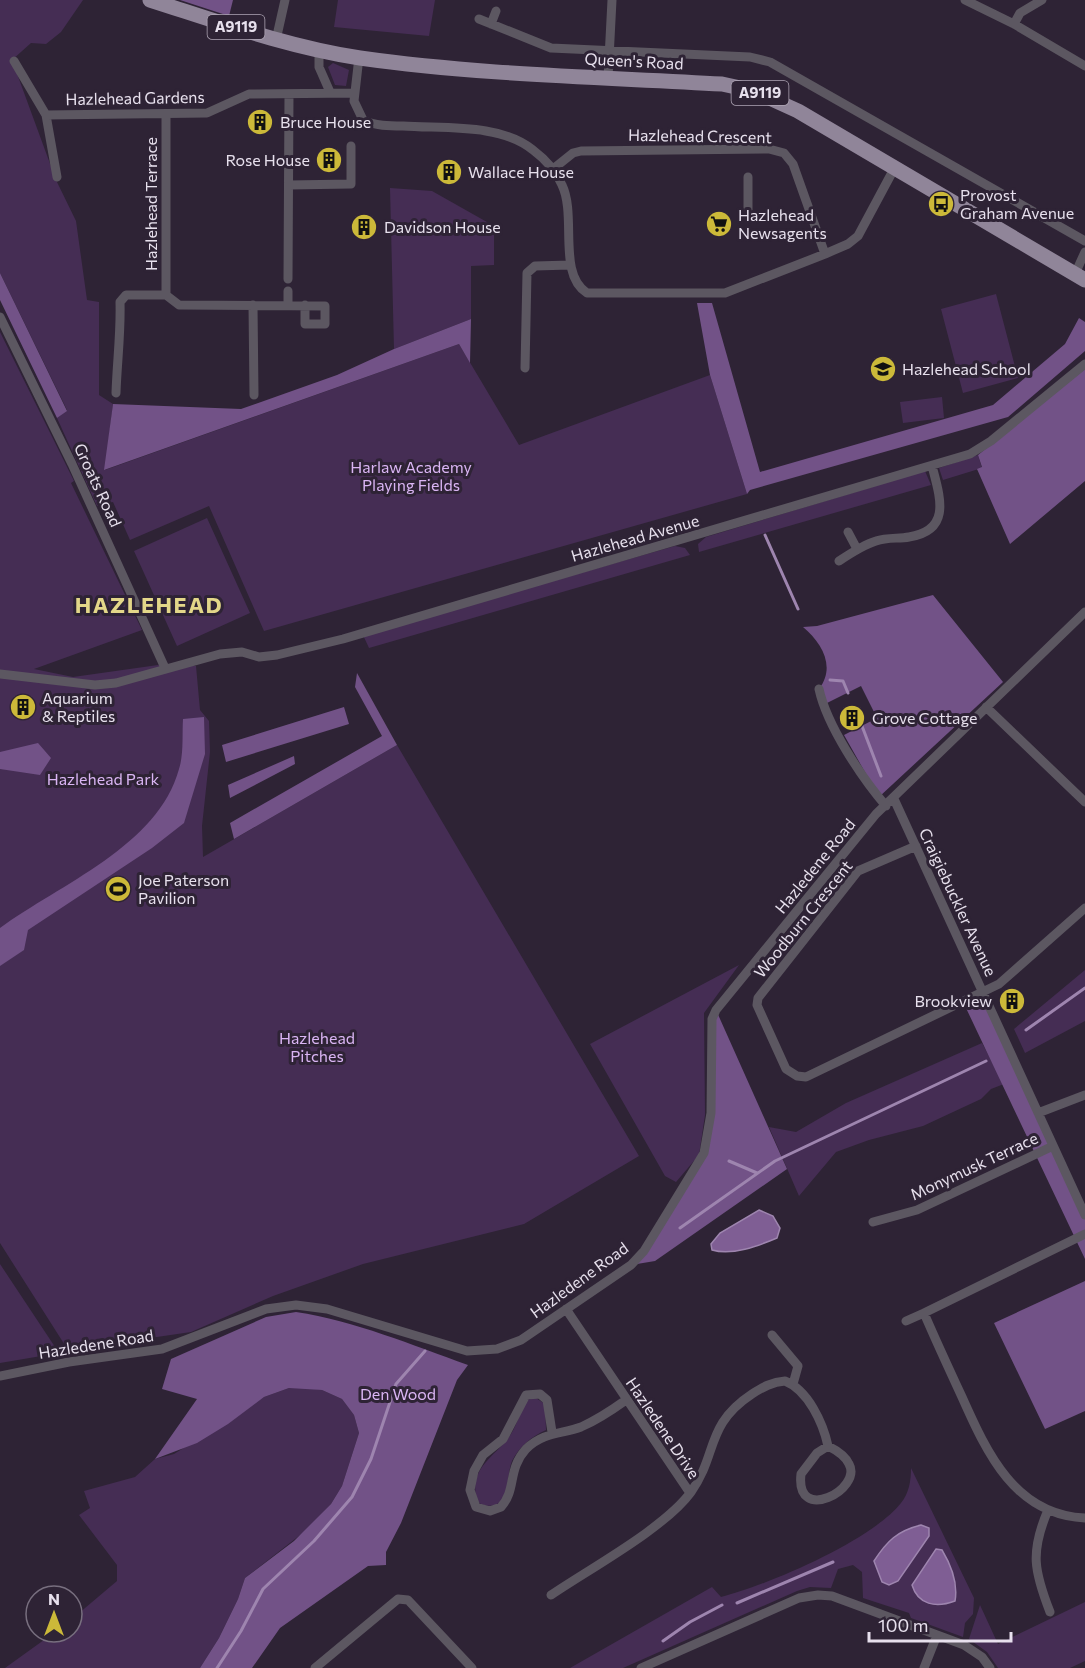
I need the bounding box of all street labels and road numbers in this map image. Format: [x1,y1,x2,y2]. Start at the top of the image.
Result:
road number: A9119 [208,15,264,39]
street label: Queen's Road [584,48,684,73]
road number: A9119 [732,81,789,105]
street label: Hazlehead Gardens [65,87,205,108]
street label: Hazlehead Crescent [628,125,773,146]
street label: Hazlehead Terrace [141,137,160,271]
street label: Groats Road [71,440,126,530]
street label: Hazlehead Avenue [569,510,701,565]
street label: Hazledene Road [771,814,859,917]
street label: Craigiebuckler Avenue [916,825,1001,979]
street label: Woodburn Crescent [749,856,856,981]
street label: Monymusk Terrace [907,1128,1041,1203]
street label: Hazledene Road [526,1238,631,1322]
street label: Hazledene Road [37,1325,155,1362]
street label: Hazledene Drive [623,1374,704,1482]

